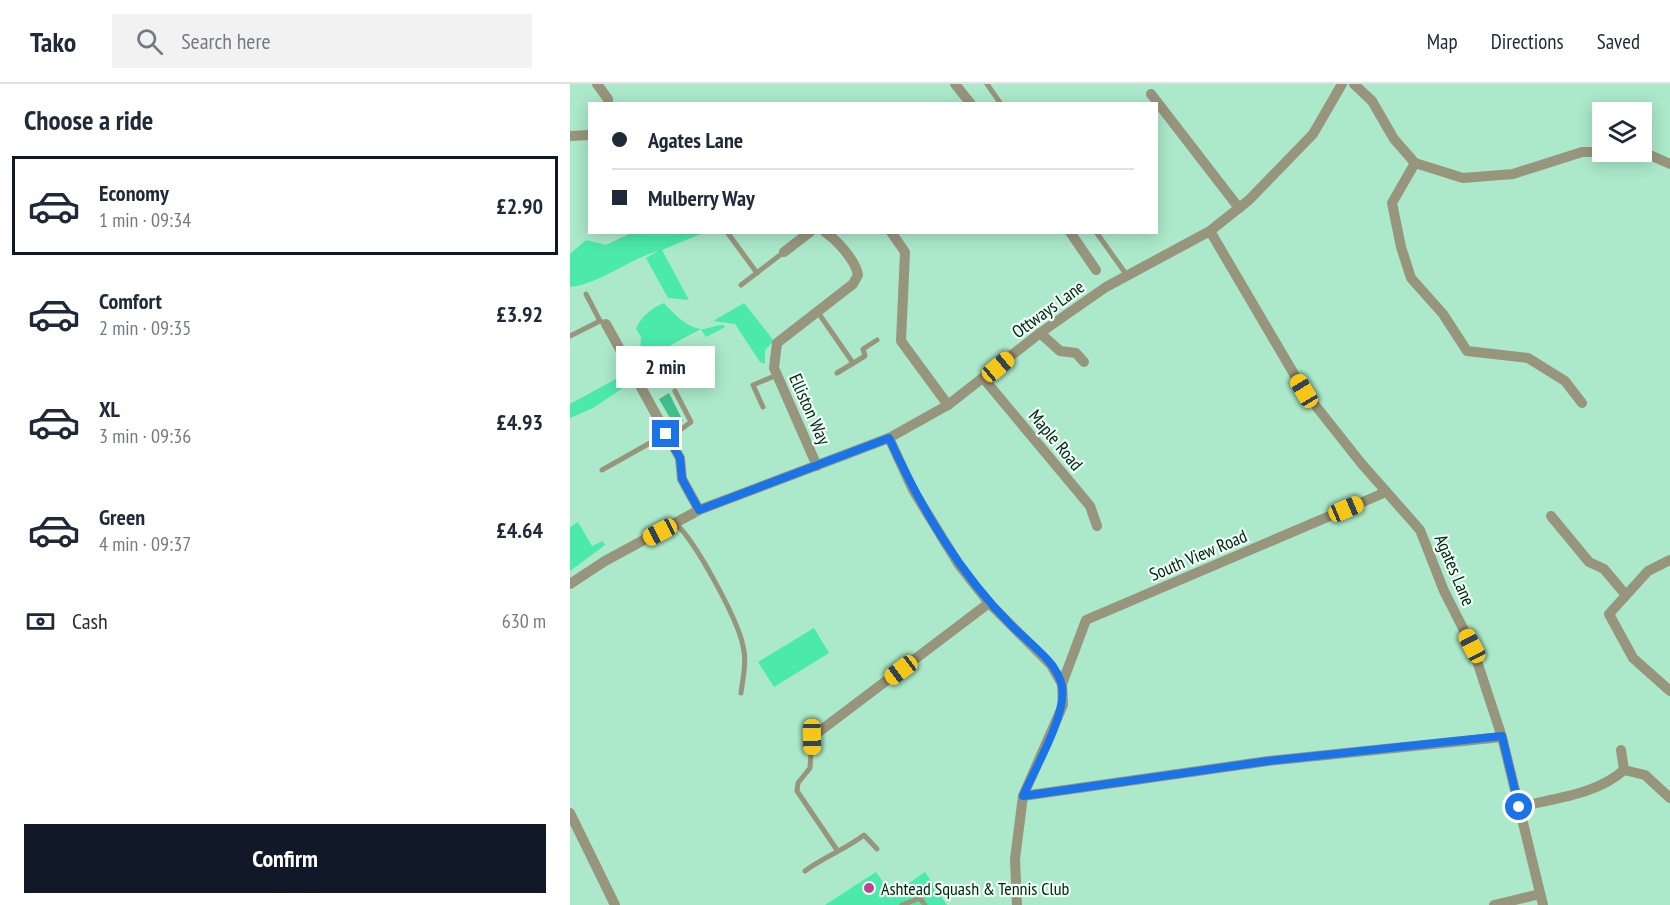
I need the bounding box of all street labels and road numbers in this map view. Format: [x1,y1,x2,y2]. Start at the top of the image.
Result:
street label: Ottways Lane [1007,275,1089,343]
street label: Elliston Way [784,370,836,448]
street label: Maple Road [1024,405,1088,475]
street label: South View Road [1146,524,1250,586]
street label: Agates Lane [1430,531,1480,609]

